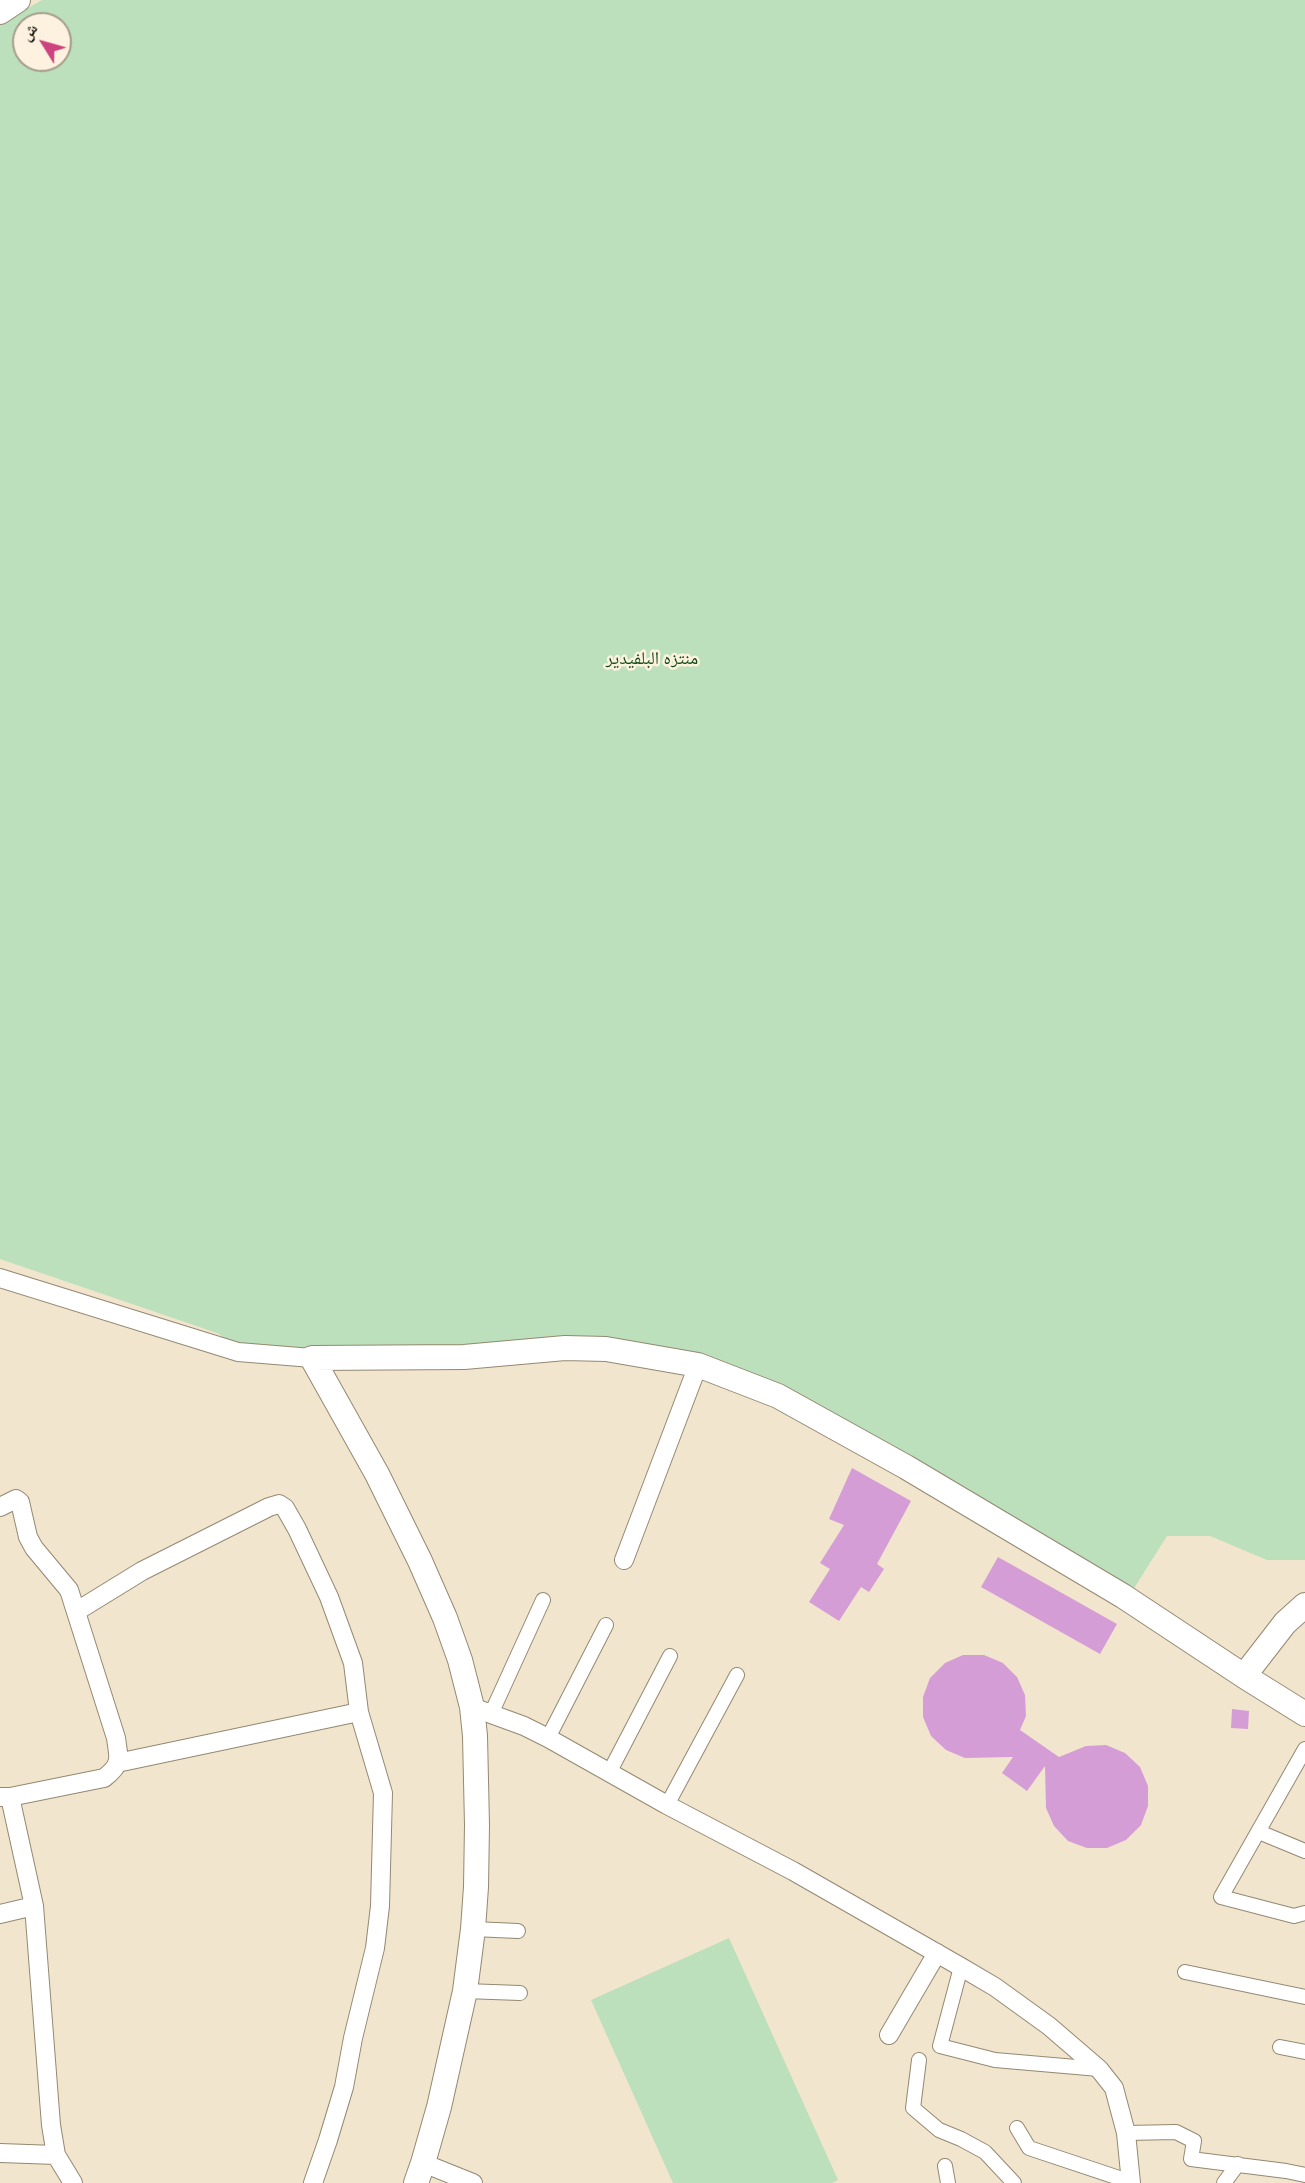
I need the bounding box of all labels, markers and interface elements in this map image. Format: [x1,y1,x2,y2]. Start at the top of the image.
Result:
north arrow [12,12,72,72]
text: ش [16,20,42,45]
park label: منتزه البلفيدير [606,648,698,670]

